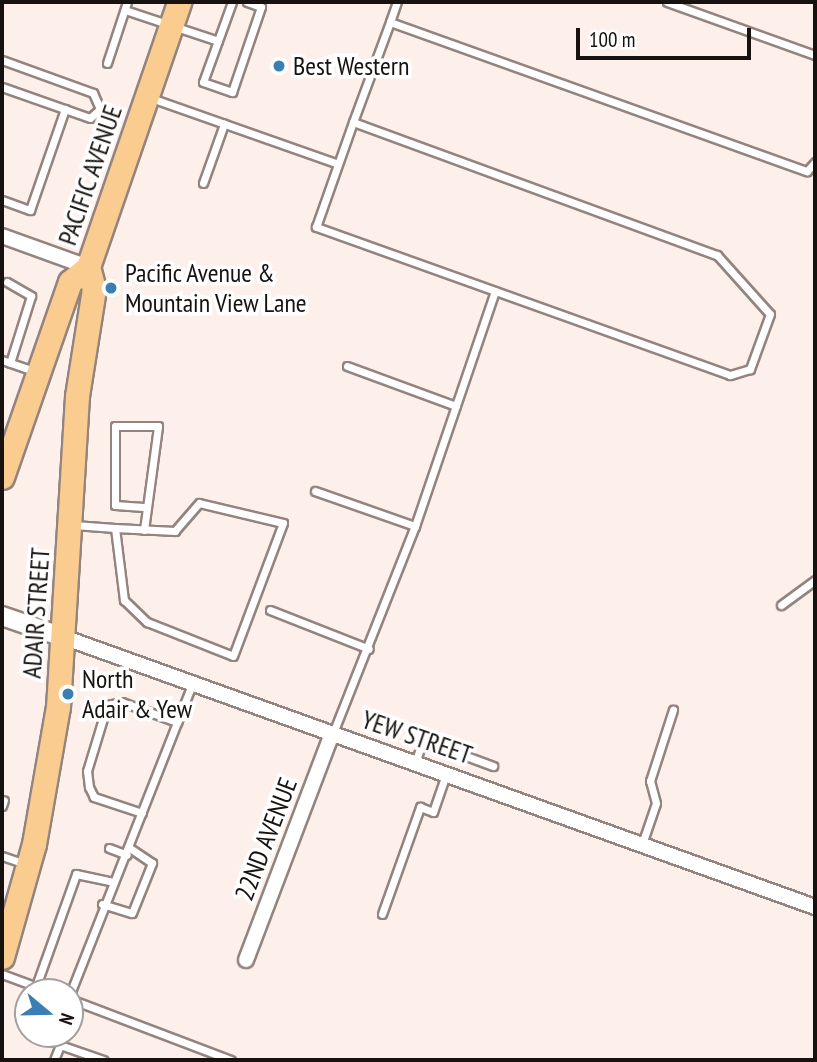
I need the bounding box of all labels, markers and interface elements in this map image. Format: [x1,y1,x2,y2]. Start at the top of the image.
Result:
scale bar [579,14,754,58]
text: 100 m [589,26,635,53]
place label: Best Western [293,50,410,82]
marker: Best Western [271,58,287,74]
street label: PACIFIC AVENUE [51,100,129,250]
place label: Pacific Avenue & Mountain View Lane [125,257,308,318]
marker: Pacific Avenue & Mountain View Lane [103,280,119,296]
street label: ADAIR STREET [16,547,56,679]
place label: North Adair & Yew [82,663,193,724]
marker: North Adair & Yew [60,686,76,702]
street label: YEW STREET [357,704,477,770]
street label: 22ND AVENUE [228,773,304,905]
north arrow [14,978,84,1048]
text: N [54,1010,80,1028]

